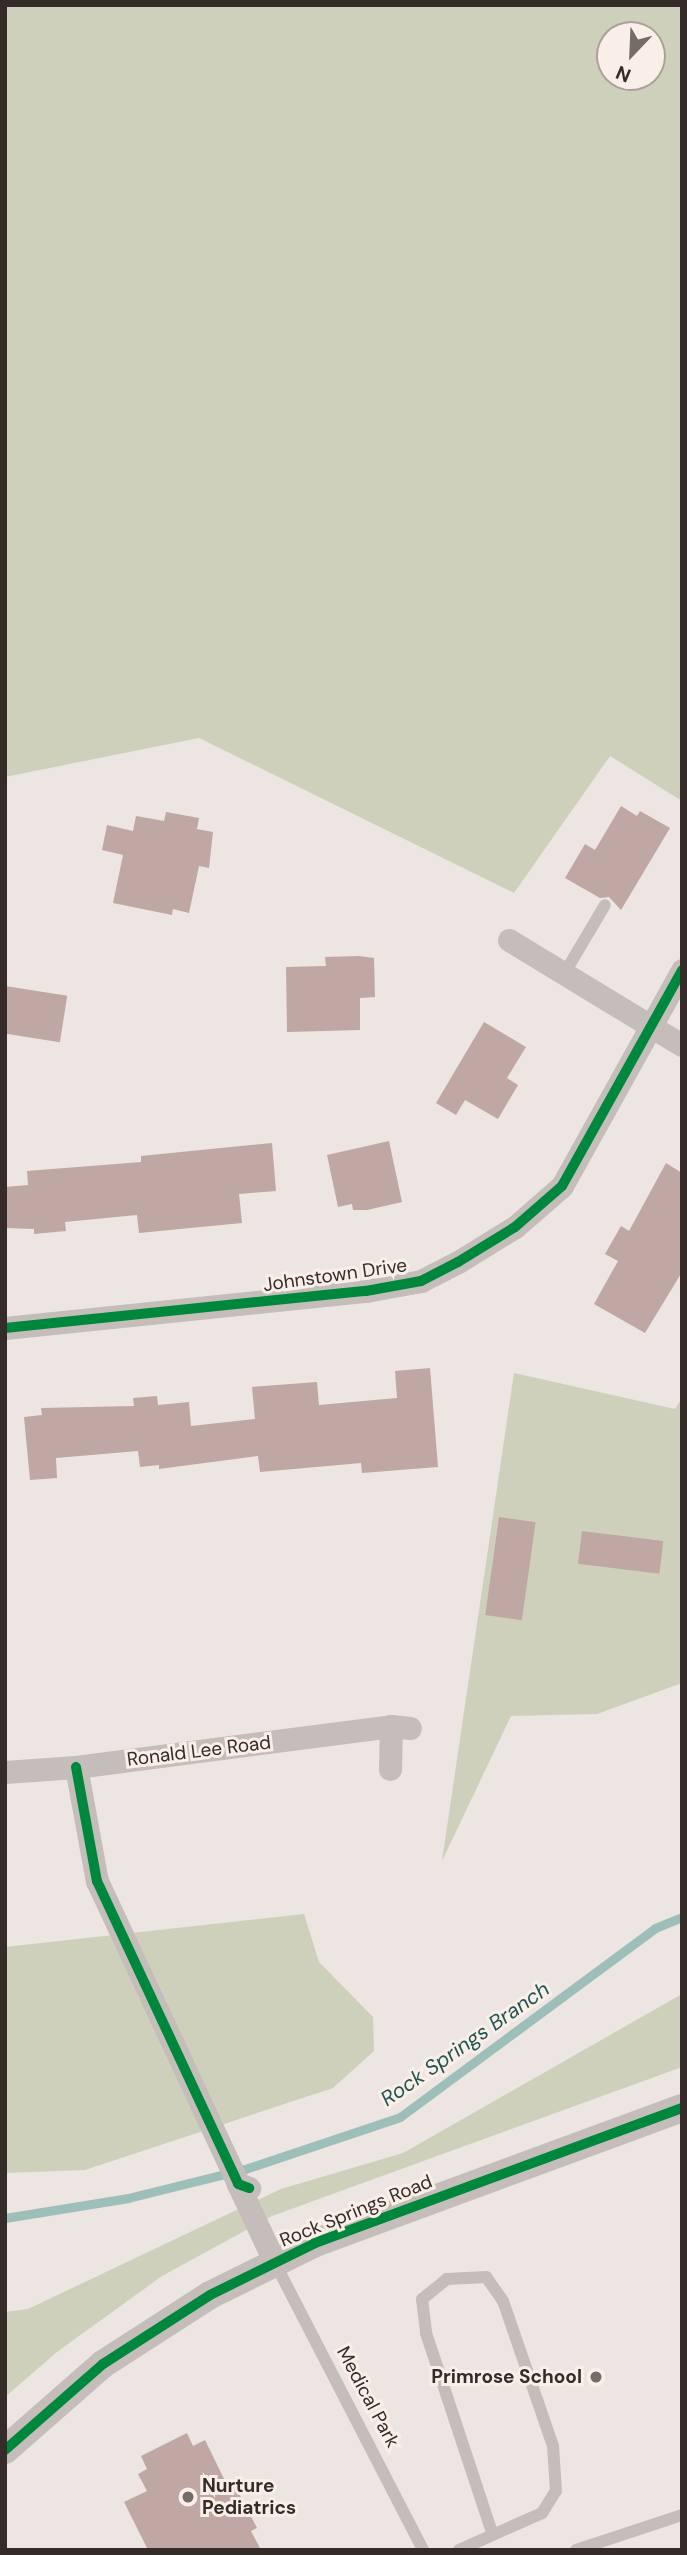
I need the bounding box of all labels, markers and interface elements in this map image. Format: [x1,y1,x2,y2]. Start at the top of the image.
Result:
north arrow [596,21,666,91]
text: N [612,60,635,88]
street label: Johnstown Drive [261,1254,409,1296]
street label: Ronald Lee Road [126,1731,272,1771]
water label: Rock Springs Branch [376,1976,554,2112]
street label: Rock Springs Road [276,2170,436,2252]
street label: Medical Park [332,2343,404,2451]
place label: Primrose School [431,2366,582,2388]
marker: Primrose School [588,2369,604,2385]
place label: Nurture Pediatrics [202,2475,296,2519]
marker: Nurture Pediatrics [180,2489,196,2505]

